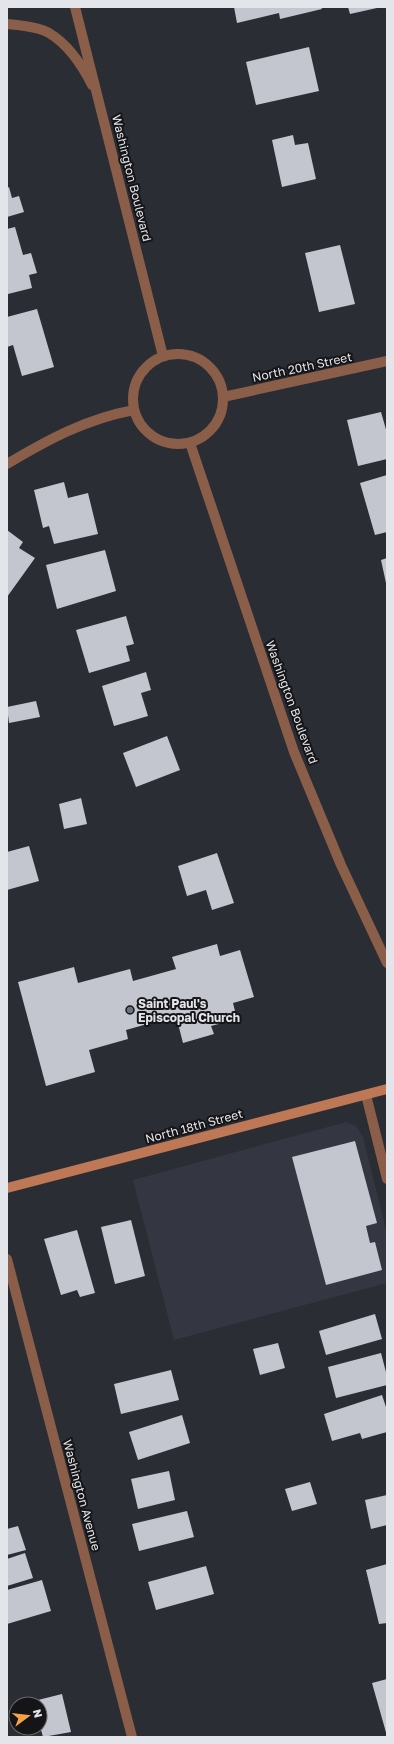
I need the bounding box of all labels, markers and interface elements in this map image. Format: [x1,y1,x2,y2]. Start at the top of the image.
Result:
street label: Washington Boulevard [109,113,155,243]
street label: North 20th Street [251,349,353,385]
street label: Washington Boulevard [263,638,321,766]
place label: Saint Paul's Episcopal Church [138,996,240,1025]
marker: Saint Paul's Episcopal Church [125,1005,135,1015]
street label: North 18th Street [144,1106,245,1146]
street label: Washington Avenue [60,1438,104,1552]
north arrow [8,1696,48,1736]
text: N [31,1708,46,1719]

